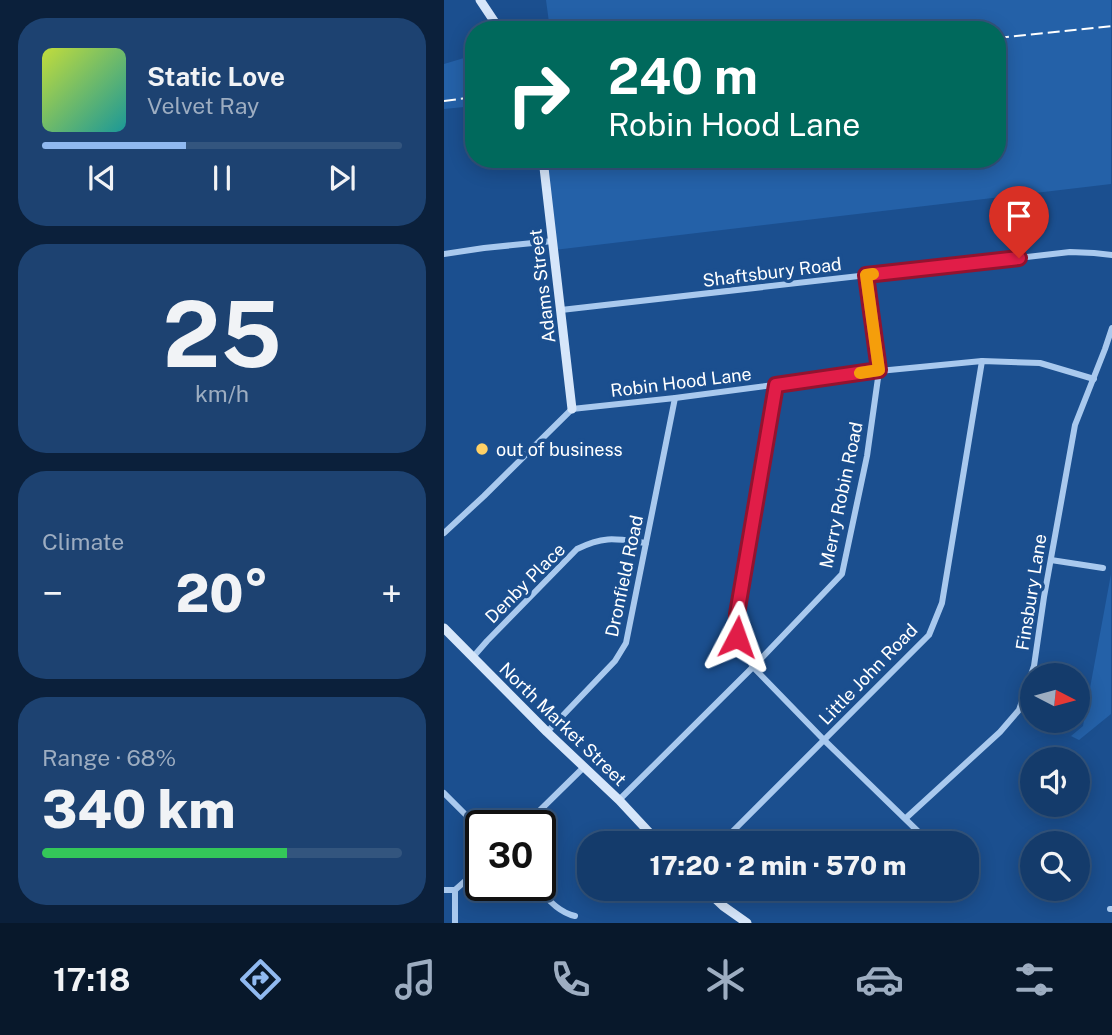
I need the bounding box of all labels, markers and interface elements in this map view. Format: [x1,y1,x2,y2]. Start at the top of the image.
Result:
text: 240 m [608,47,758,105]
icon: right [493,49,584,140]
text: Static Love [147,61,285,92]
text: Velvet Ray [147,92,259,119]
text: Robin Hood Lane [608,106,860,143]
icon: previous [83,159,121,197]
icon: pause [203,159,241,197]
icon: next [323,159,361,197]
pin [989,186,1049,258]
icon: arrive [1000,197,1038,235]
street label: Adams Street [525,228,559,344]
street label: Shaftsbury Road [701,253,843,291]
text: 25 [162,281,282,387]
street label: Robin Hood Lane [609,363,753,401]
text: km/h [195,380,249,407]
street label: Merry Robin Road [815,420,867,570]
place label: out of business [496,439,623,460]
marker: out of business [474,441,490,457]
street label: Dronfield Road [601,513,647,639]
text: Climate [42,528,124,555]
street label: Finsbury Lane [1011,532,1051,652]
street label: Denby Place [481,539,569,627]
text: 20° [175,563,269,624]
text: − [42,571,63,616]
text: + [381,571,402,616]
position arrow [700,600,774,674]
street label: Little John Road [814,619,922,729]
street label: North Market Street [495,658,631,790]
north arrow [1020,663,1090,733]
map controls [1020,663,1090,901]
text: Range · 68% [42,744,176,771]
button: sound [1020,747,1090,817]
text: 340 km [42,779,235,840]
speed limit sign: 30 [465,810,556,901]
button: search [1020,831,1090,901]
text: 17:20 · 2 min · 570 m [650,850,906,881]
icon: directions [236,955,285,1004]
icon: music [391,955,440,1004]
icon: phone [546,955,595,1004]
icon: climate [701,955,750,1004]
icon: car [855,955,904,1004]
icon: filters [1010,955,1059,1004]
text: 17:18 [53,961,130,998]

